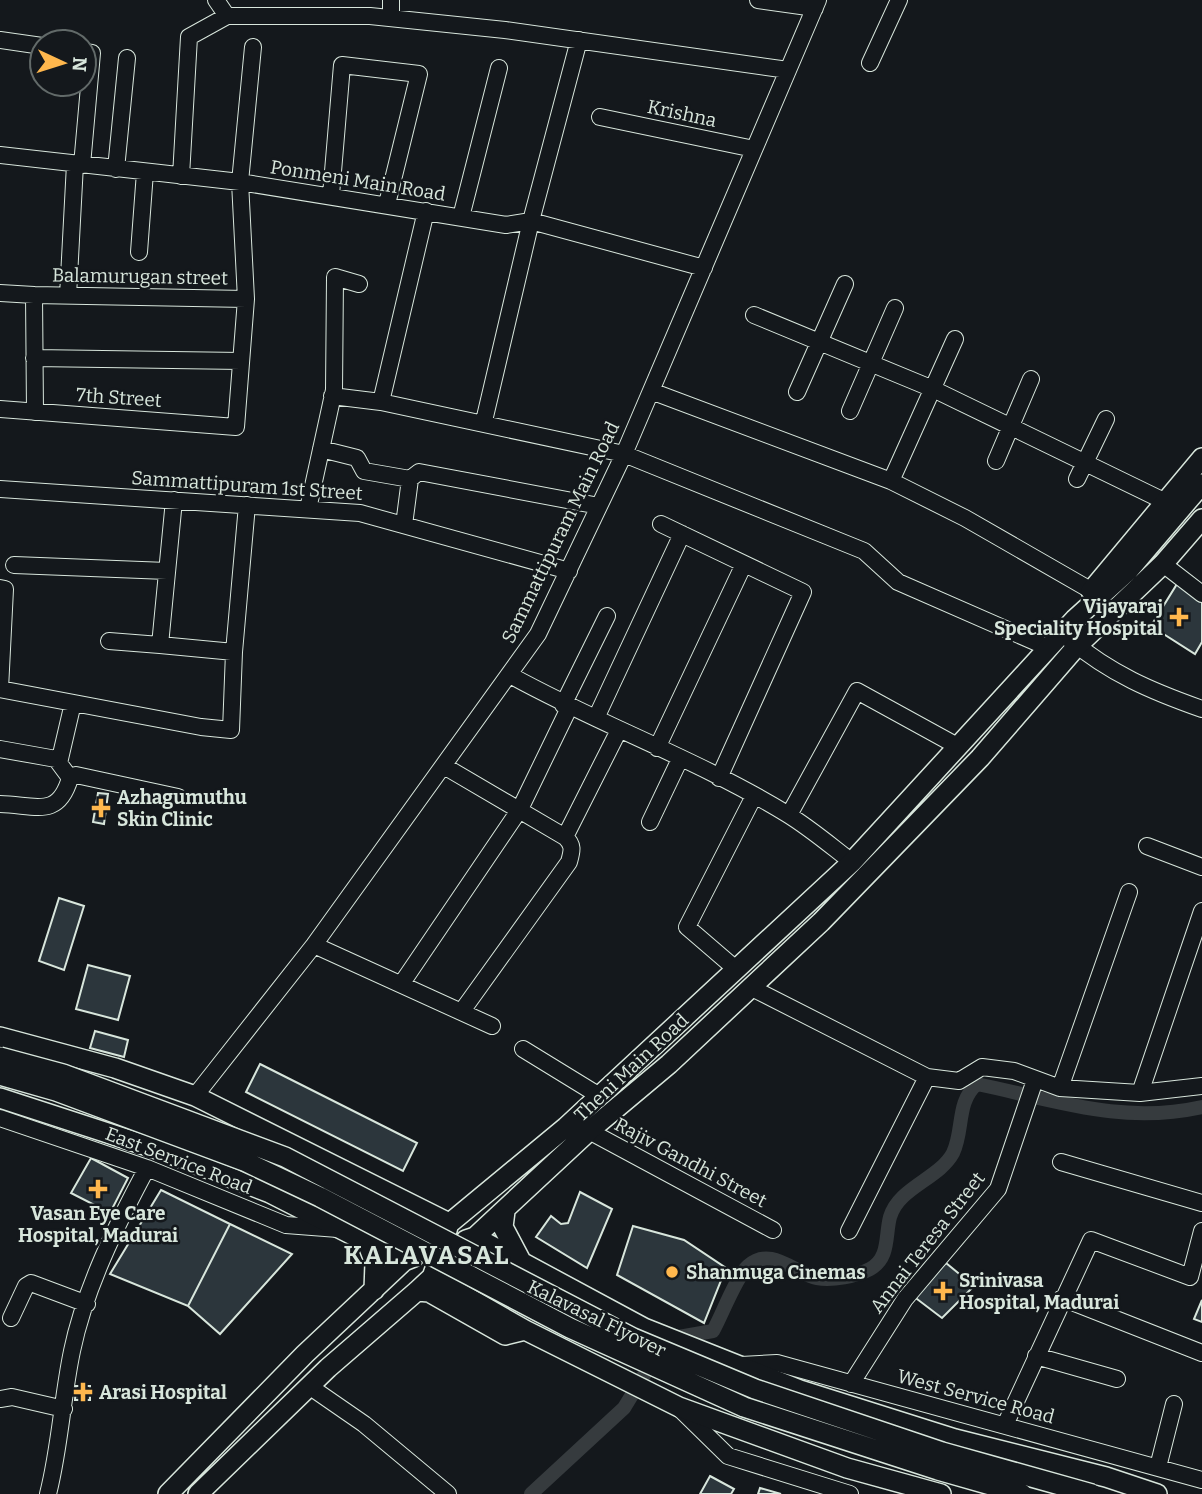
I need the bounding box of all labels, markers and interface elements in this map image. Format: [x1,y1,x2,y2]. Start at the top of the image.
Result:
north arrow [28,28,98,98]
text: N [67,56,91,73]
street label: Krishna [645,95,719,132]
street label: Ponmeni Main Road [269,155,447,206]
street label: Balamurugan street [52,263,228,290]
street label: 7th Street [76,383,163,412]
street label: Sammattipuram Main Road [497,418,624,647]
street label: Sammattipuram 1st Street [131,466,363,505]
place label: Vijayaraj Speciality Hospital [994,595,1163,640]
marker: Vijayaraj Speciality Hospital [1169,607,1189,627]
place label: Azhagumuthu Skin Clinic [117,786,247,831]
marker: Azhagumuthu Skin Clinic [91,798,111,818]
street label: Theni Main Road [569,1009,693,1126]
street label: Rajiv Gandhi Street [611,1113,771,1212]
street label: East Service Road [102,1122,256,1199]
street label: Annai Teresa Street [865,1167,990,1317]
marker: Vasan Eye Care Hospital, Madurai [88,1179,108,1199]
place label: Vasan Eye Care Hospital, Madurai [18,1202,178,1247]
district label: KALAVASAL [344,1240,510,1271]
place label: Shanmuga Cinemas [686,1261,866,1284]
marker: Shanmuga Cinemas [664,1264,680,1280]
place label: Srinivasa Hospital, Madurai [959,1269,1119,1314]
street label: Kalavasal Flyover [524,1275,670,1362]
marker: Srinivasa Hospital, Madurai [933,1281,953,1301]
street label: West Service Road [895,1364,1057,1429]
place label: Arasi Hospital [99,1381,227,1404]
marker: Arasi Hospital [73,1382,93,1402]

